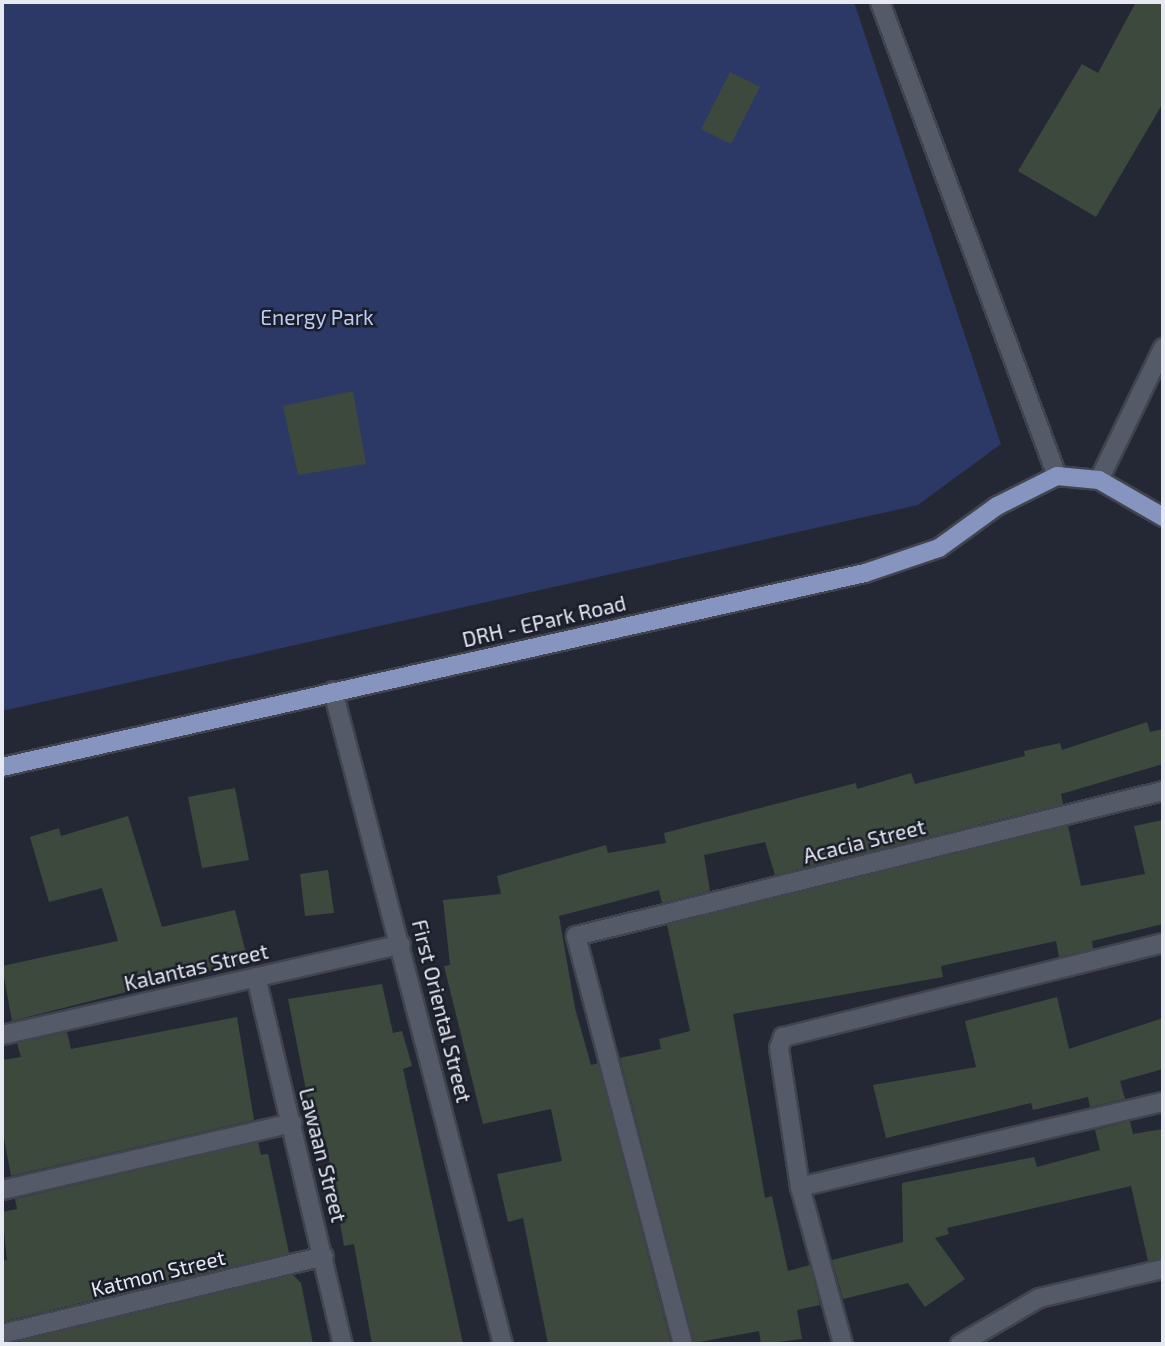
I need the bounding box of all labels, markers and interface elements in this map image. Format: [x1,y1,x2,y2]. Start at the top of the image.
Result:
park label: Energy Park [260,304,374,330]
street label: DRH - EPark Road [460,590,628,652]
street label: Acacia Street [800,814,928,868]
street label: First Oriental Street [407,917,477,1105]
street label: Kalantas Street [121,938,271,996]
street label: Lawaan Street [294,1085,352,1225]
street label: Katmon Street [88,1244,228,1302]

